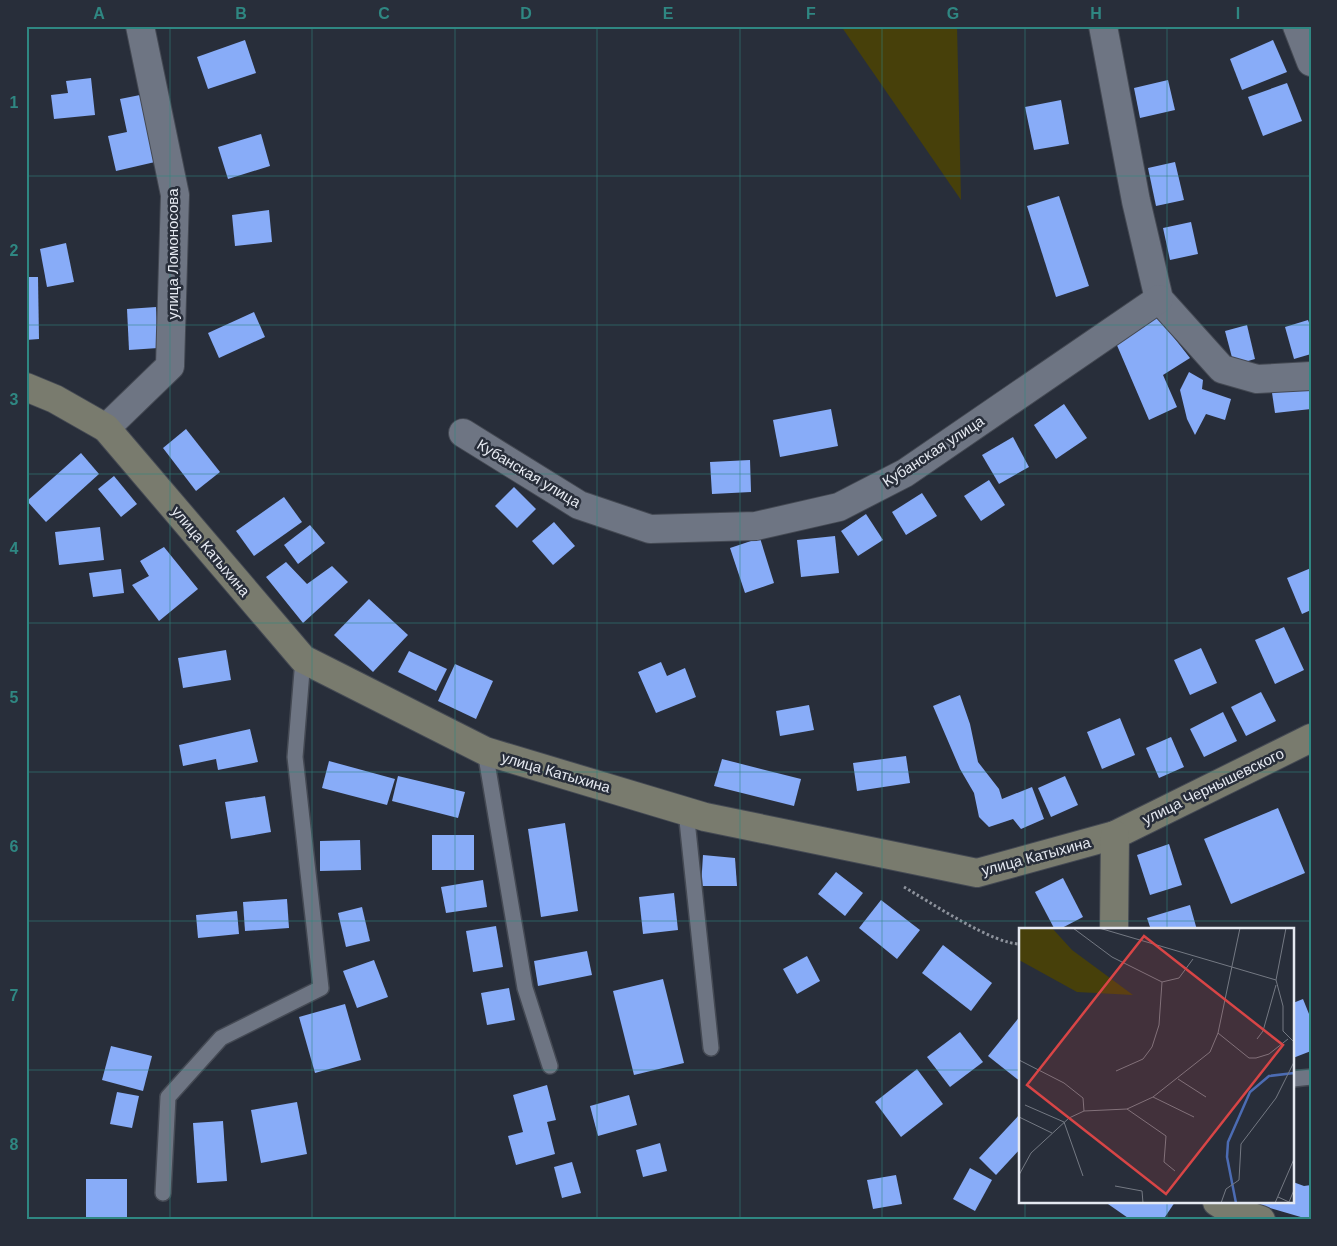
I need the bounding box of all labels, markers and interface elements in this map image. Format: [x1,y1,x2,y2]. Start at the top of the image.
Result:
text: A [93,5,105,22]
text: B [235,5,247,22]
text: C [378,5,390,22]
text: D [520,5,532,22]
text: E [663,5,674,22]
text: F [806,5,816,22]
text: G [947,5,959,22]
text: H [1090,5,1102,22]
text: I [1236,5,1240,22]
text: 1 [10,94,19,111]
street label: улица Ломоносова [164,188,181,320]
text: 2 [10,242,19,259]
text: 3 [10,391,19,408]
street label: Кубанская улица [879,412,987,490]
street label: Кубанская улица [474,435,584,511]
street label: улица Катыхина [168,503,254,600]
text: 4 [10,540,19,557]
text: 5 [10,689,19,706]
street label: улица Чернышевского [1139,744,1287,828]
street label: улица Катыхина [500,748,613,796]
street label: улица Катыхина [980,833,1093,879]
text: 6 [10,838,19,855]
inset map [1019,928,1294,1204]
text: 7 [10,987,19,1004]
text: 8 [10,1136,19,1153]

